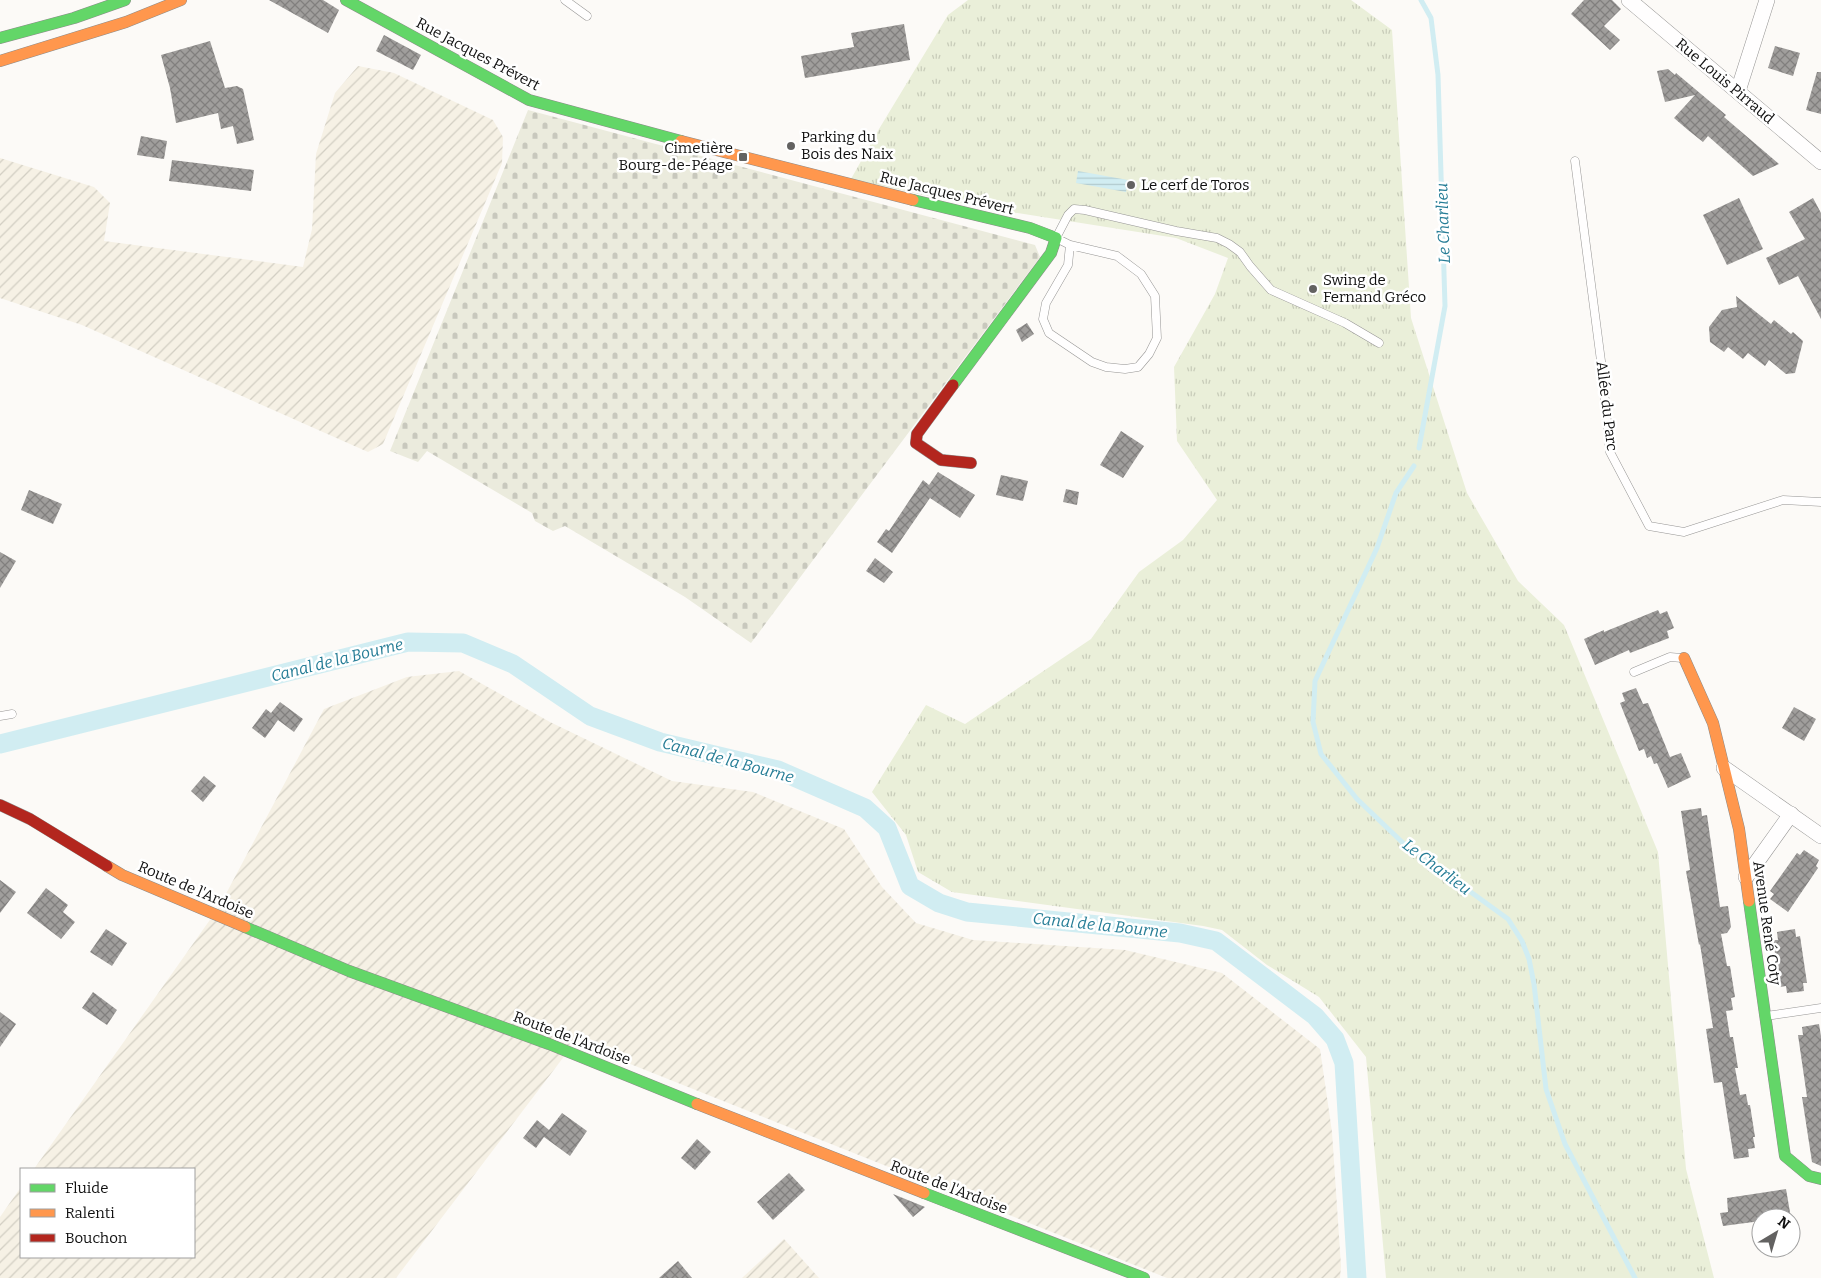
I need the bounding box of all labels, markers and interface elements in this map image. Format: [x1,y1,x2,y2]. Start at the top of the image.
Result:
street label: Rue Jacques Prévert [413,14,543,95]
street label: Rue Louis Pirraud [1672,35,1778,128]
place label: Parking du Bois des Naix [801,128,894,163]
place label: Cimetière Bourg-de-Péage [619,139,733,174]
marker: Parking du Bois des Naix [785,140,797,152]
marker: Cimetière Bourg-de-Péage [737,151,749,163]
street label: Rue Jacques Prévert [878,168,1016,219]
place label: Le cerf de Toros [1141,176,1249,194]
marker: Le cerf de Toros [1125,179,1137,191]
water label: Le Charlieu [1432,182,1454,264]
place label: Swing de Fernand Gréco [1323,271,1426,306]
marker: Swing de Fernand Gréco [1307,283,1319,295]
street label: Allée du Parc [1593,360,1621,452]
water label: Canal de la Bourne [269,634,405,686]
water label: Canal de la Bourne [660,733,796,787]
water label: Le Charlieu [1399,835,1475,899]
street label: Route de l'Ardoise [135,857,257,923]
street label: Avenue René Coty [1749,860,1785,986]
water label: Canal de la Bourne [1032,908,1168,942]
street label: Route de l'Ardoise [511,1007,633,1069]
street label: Route de l'Ardoise [888,1156,1010,1218]
legend [20,1168,195,1258]
text: Fluide [65,1179,108,1197]
text: Ralenti [65,1204,115,1222]
north arrow [1751,1208,1801,1258]
text: N [1774,1213,1793,1233]
text: Bouchon [65,1229,128,1247]

